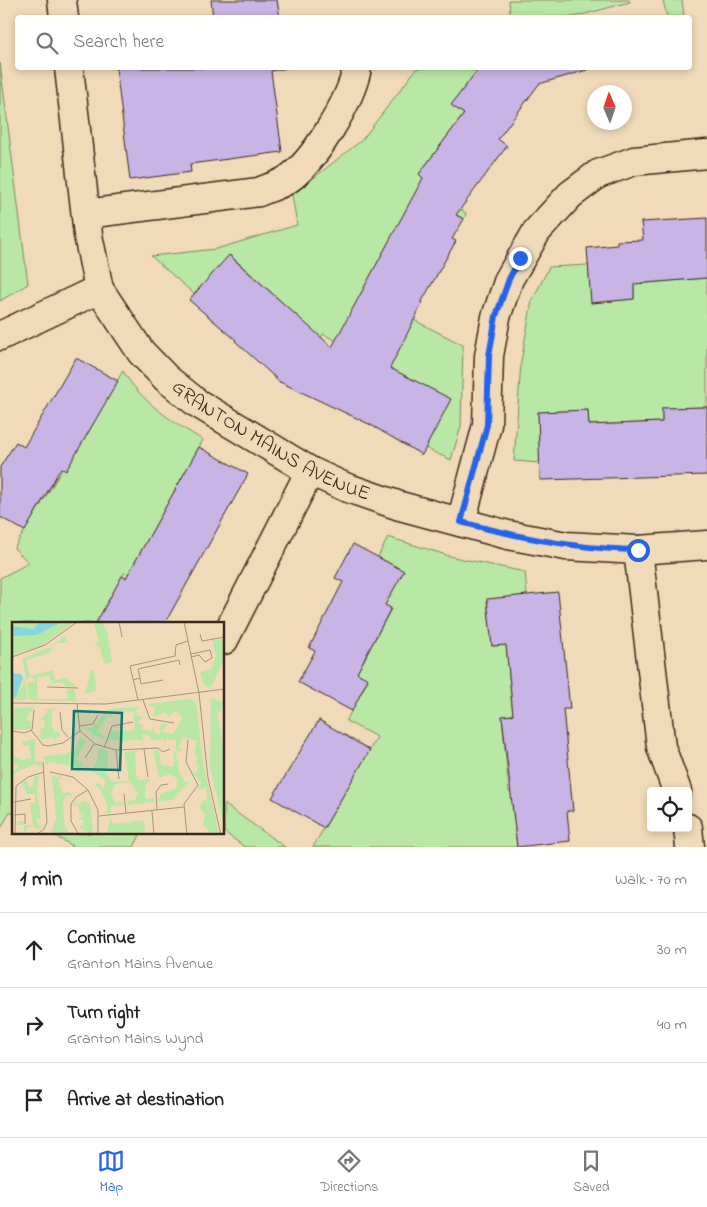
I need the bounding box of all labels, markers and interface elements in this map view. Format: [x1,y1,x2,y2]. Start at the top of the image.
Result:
search box [15,15,692,70]
icon: search [33,29,61,57]
text: Search here [73,29,164,56]
north arrow [587,85,632,130]
route end [509,247,532,270]
street label: GRANTON MAINS AVENUE [165,373,374,509]
route start [627,539,650,562]
inset map [12,622,225,834]
map controls [647,787,692,832]
button: locate [647,787,692,832]
text: 1 min [20,865,62,895]
text: Walk · 70 m [615,868,687,892]
text: Continue [67,925,135,952]
icon: ahead [20,936,48,964]
text: 30 m [657,938,687,962]
text: Granton Mains Avenue [67,952,213,976]
text: Turn right [67,1000,140,1027]
icon: right [20,1011,48,1039]
text: 40 m [657,1013,687,1037]
text: Granton Mains Wynd [67,1027,204,1051]
icon: arrive [20,1086,48,1114]
text: Arrive at destination [67,1087,224,1114]
tab: Map [97,1147,125,1198]
tab: Directions [320,1147,378,1198]
tab: Saved [573,1147,610,1198]

